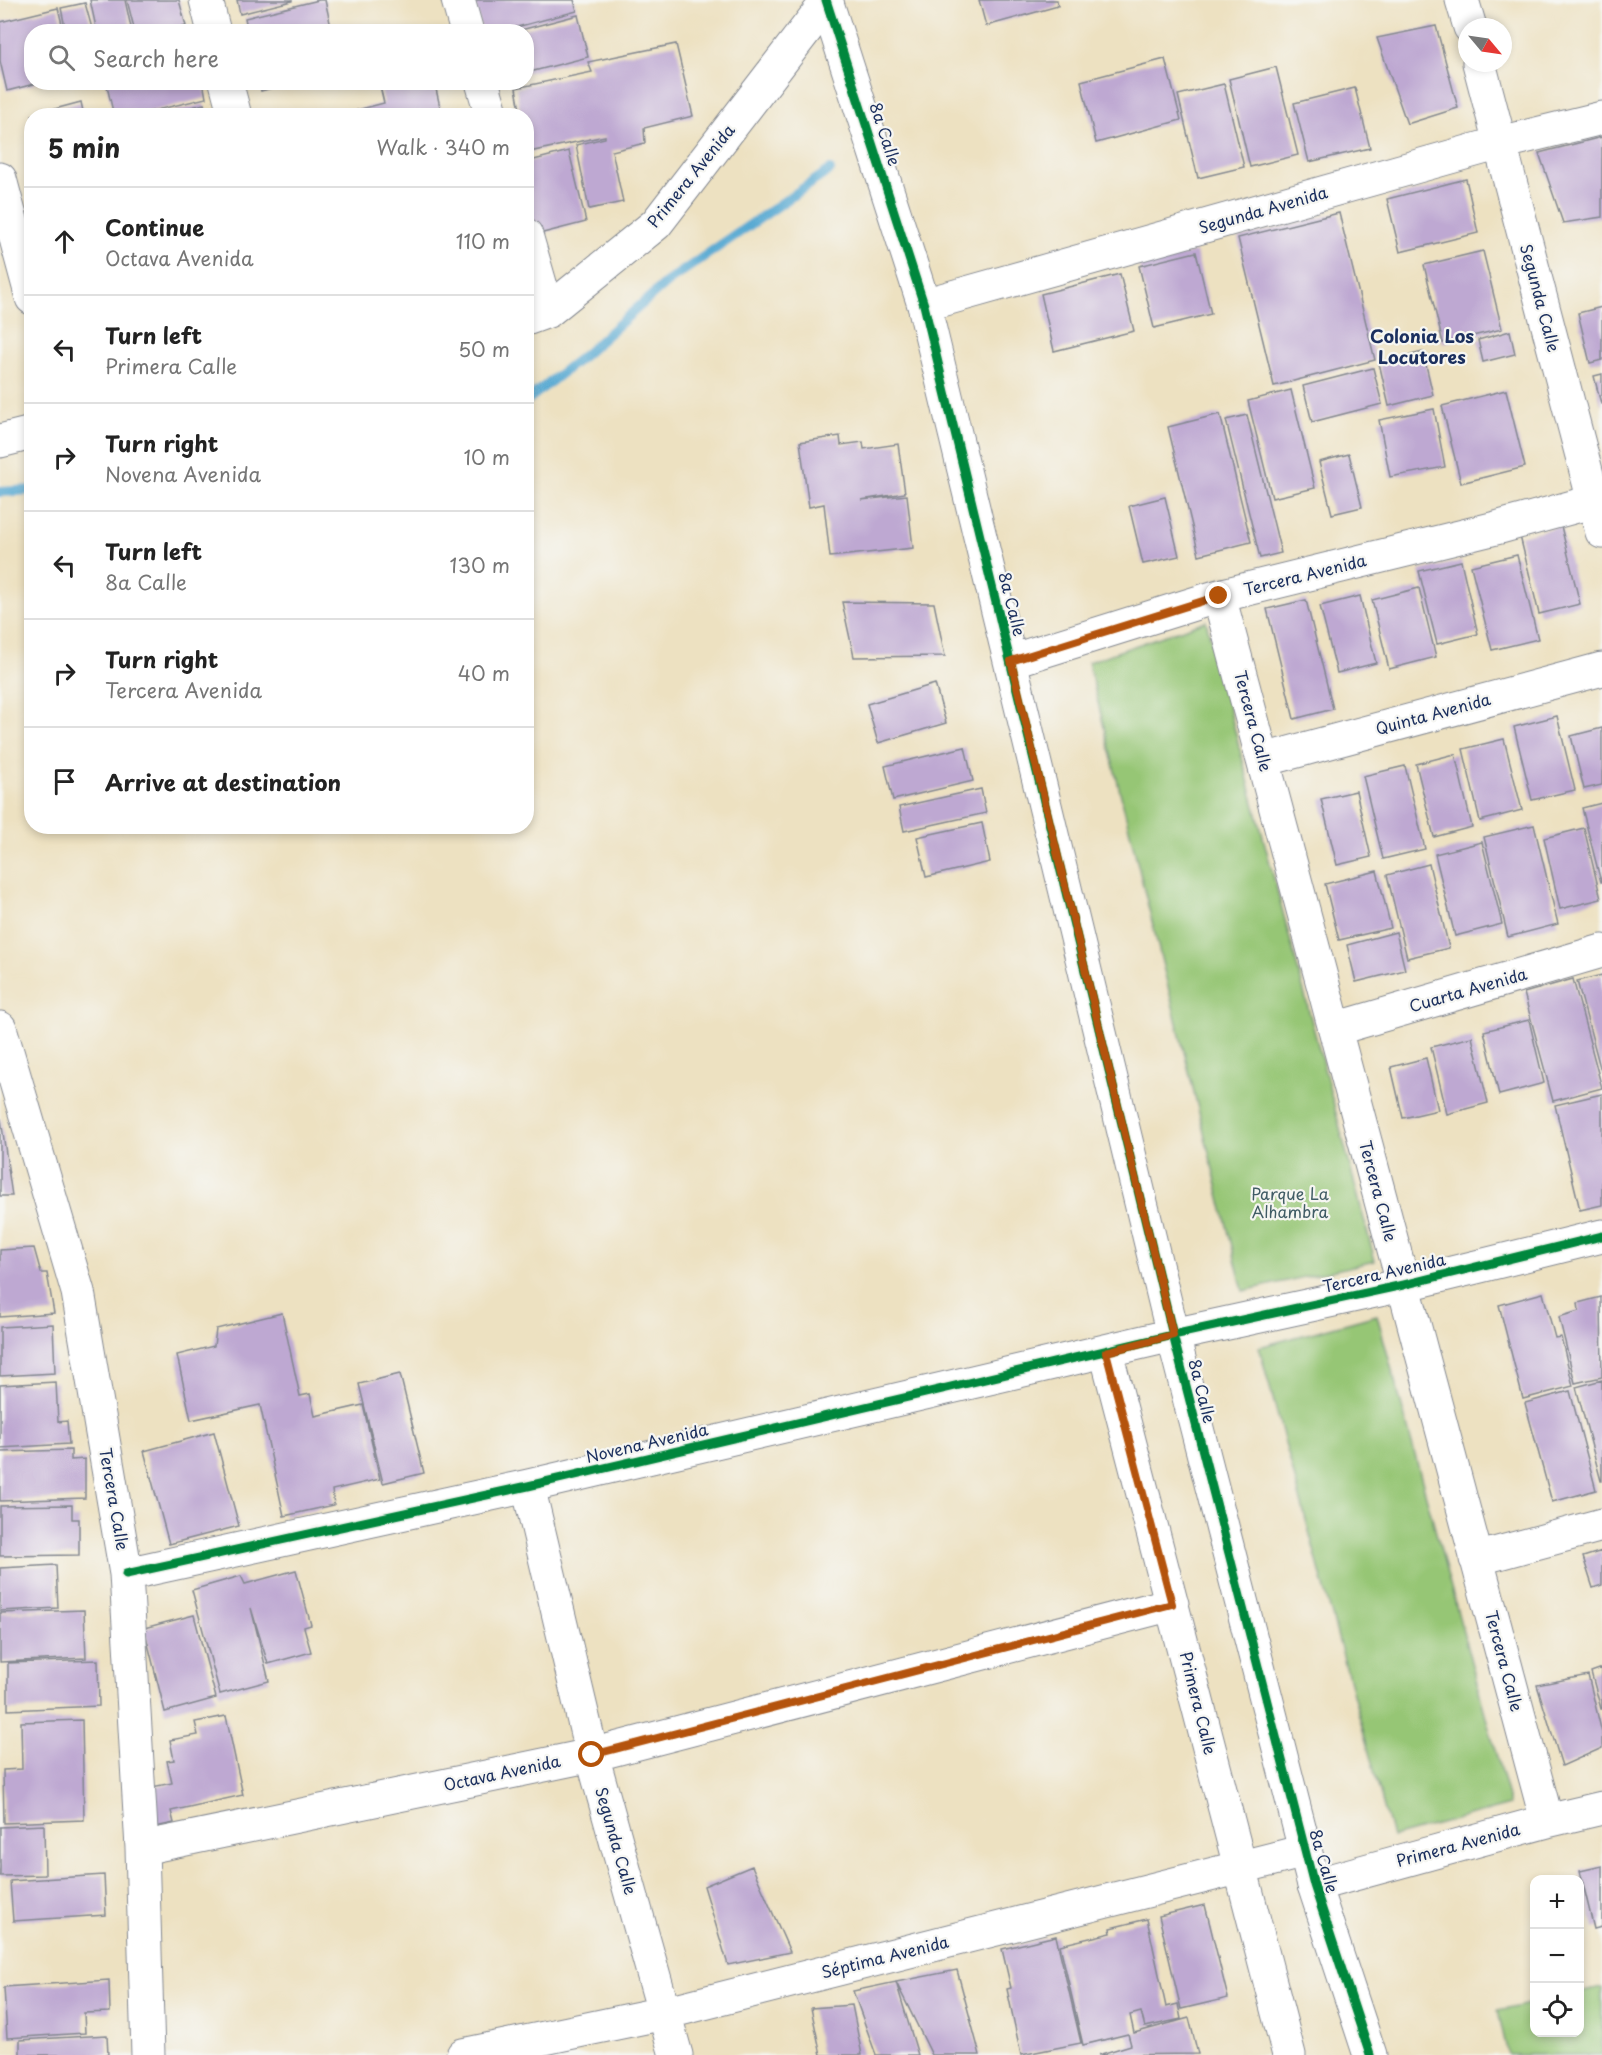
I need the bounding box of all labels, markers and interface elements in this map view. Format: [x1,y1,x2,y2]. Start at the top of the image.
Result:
north arrow [1458,18,1512,72]
search box [24,24,534,90]
icon: search [45,41,78,74]
text: Search here [93,41,219,74]
street label: 8a Calle [864,99,908,169]
street label: Primera Avenida [641,118,740,232]
text: 5 min [48,128,120,167]
text: Walk · 340 m [377,132,510,162]
street label: Segunda Avenida [1196,179,1330,239]
text: Continue [105,210,204,243]
icon: ahead [48,225,81,258]
text: 110 m [456,226,510,256]
street label: Segunda Calle [1515,241,1567,355]
text: Octava Avenida [105,243,254,273]
text: Turn left [105,318,202,351]
district label: Colonia Los Locutores [1370,322,1474,370]
icon: left [48,333,81,366]
text: 50 m [458,334,510,364]
text: Primera Calle [105,351,237,381]
text: Turn right [105,426,218,459]
icon: right [48,441,81,474]
text: 10 m [463,442,510,472]
text: Novena Avenida [105,459,261,489]
text: Turn left [105,534,202,567]
street label: Tercera Avenida [1241,547,1369,601]
icon: left [48,549,81,582]
text: 130 m [450,550,510,580]
text: 8a Calle [105,567,187,597]
street label: 8a Calle [993,569,1033,639]
route end [1205,582,1231,608]
text: Turn right [105,642,218,675]
icon: right [48,657,81,690]
text: 40 m [458,658,510,688]
street label: Tercera Calle [1229,668,1279,774]
text: Tercera Avenida [105,675,262,705]
street label: Quinta Avenida [1372,686,1493,740]
icon: arrive [48,765,81,798]
text: Arrive at destination [105,765,341,798]
street label: Cuarta Avenida [1406,961,1529,1017]
street label: Tercera Calle [1354,1138,1404,1244]
park label: Parque La Alhambra [1251,1181,1329,1223]
street label: Tercera Avenida [1320,1246,1448,1298]
street label: 8a Calle [1183,1356,1223,1426]
street label: Novena Avenida [583,1416,710,1468]
street label: Tercera Calle [94,1446,136,1552]
street label: Tercera Calle [1480,1608,1530,1714]
street label: Primera Calle [1175,1649,1223,1757]
route start [578,1741,604,1767]
street label: Octava Avenida [441,1748,562,1796]
street label: Segunda Calle [590,1784,644,1898]
street label: Primera Avenida [1393,1816,1522,1872]
street label: 8a Calle [1304,1826,1346,1896]
map controls [1530,1875,1584,2037]
button: + [1530,1875,1584,1929]
street label: Séptima Avenida [818,1929,951,1983]
button: − [1530,1929,1584,1983]
button: locate [1530,1983,1584,2037]

